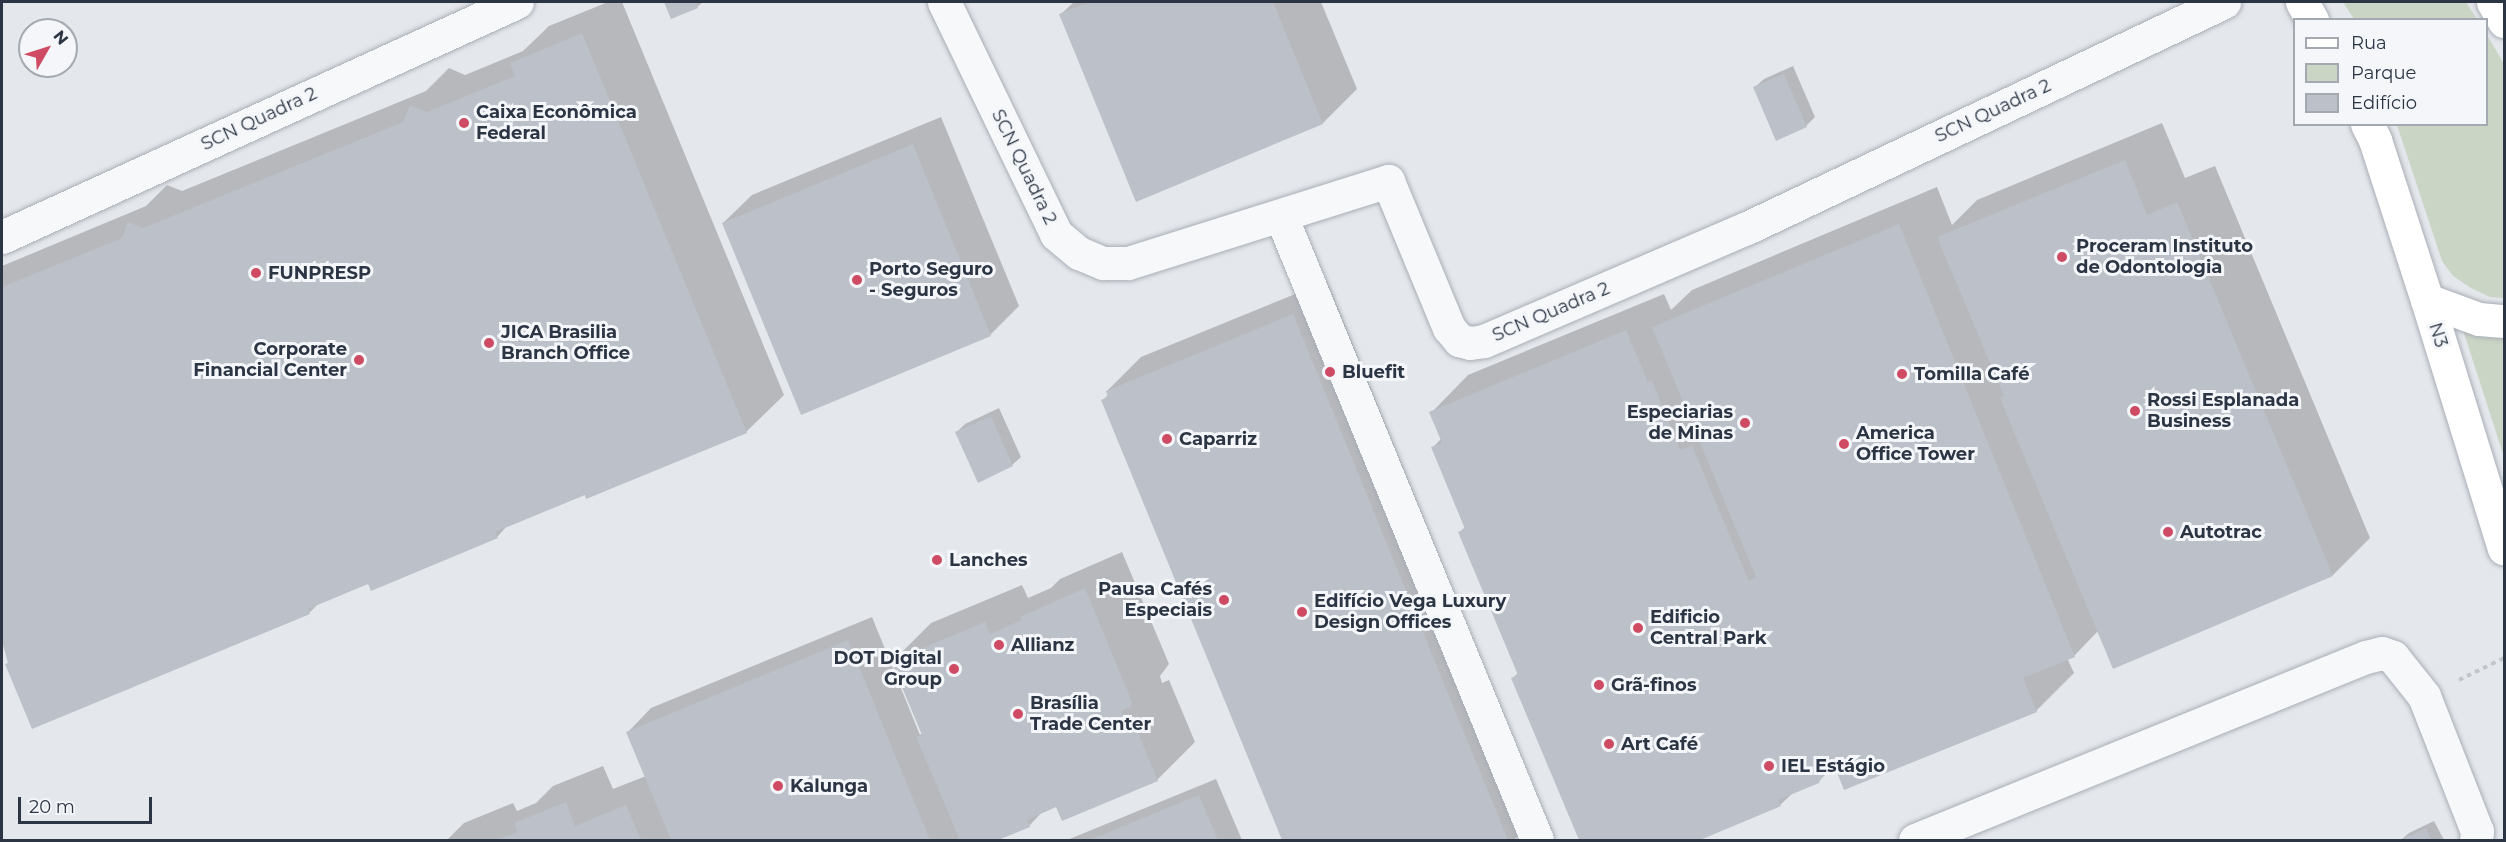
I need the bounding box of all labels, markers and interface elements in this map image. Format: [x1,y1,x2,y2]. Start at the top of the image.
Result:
north arrow [18,18,78,78]
legend [2293,18,2488,126]
text: N [49,27,72,49]
text: Rua [2351,32,2387,54]
text: Parque [2351,62,2416,84]
street label: SCN Quadra 2 [1932,75,2054,147]
street label: SCN Quadra 2 [198,83,320,155]
text: Edifício [2351,92,2417,114]
place label: Caixa Econômica Federal [476,102,637,144]
street label: SCN Quadra 2 [987,106,1061,228]
marker: Caixa Econômica Federal [457,116,471,130]
place label: Proceram Instituto de Odontologia [2076,236,2253,278]
marker: Proceram Instituto de Odontologia [2053,248,2071,266]
place label: Porto Seguro - Seguros [869,259,993,302]
place label: FUNPRESP [268,262,371,284]
marker: FUNPRESP [249,266,263,280]
marker: Porto Seguro - Seguros [850,273,864,287]
street label: SCN Quadra 2 [1489,278,1613,346]
street label: N3 [2424,320,2452,350]
place label: JICA Brasilia Branch Office [501,322,630,364]
marker: JICA Brasilia Branch Office [482,336,496,350]
place label: Corporate Financial Center [193,339,347,382]
marker: Corporate Financial Center [352,353,366,367]
place label: Bluefit [1342,361,1405,383]
place label: Tomilla Café [1914,363,2030,385]
marker: Bluefit [1323,365,1337,379]
marker: Tomilla Café [1895,367,1909,381]
place label: Rossi Esplanada Business [2147,390,2299,432]
place label: Especiarias de Minas [1627,402,1733,444]
marker: Rossi Esplanada Business [2128,404,2142,418]
marker: Especiarias de Minas [1738,416,1752,430]
place label: America Office Tower [1856,423,1975,466]
place label: Caparriz [1179,428,1257,450]
marker: Caparriz [1160,432,1174,446]
marker: America Office Tower [1837,437,1851,451]
place label: Autotrac [2180,521,2262,543]
marker: Autotrac [2161,525,2175,539]
place label: Lanches [949,549,1028,571]
marker: Lanches [930,553,944,567]
place label: Pausa Cafés Especiais [1098,579,1212,622]
place label: Edifício Vega Luxury Design Offices [1314,591,1506,634]
marker: Pausa Cafés Especiais [1217,593,1231,607]
marker: Edifício Vega Luxury Design Offices [1295,605,1309,619]
place label: Edificio Central Park [1650,607,1766,650]
marker: Edificio Central Park [1631,621,1645,635]
place label: Allianz [1011,634,1074,656]
marker: Allianz [992,638,1006,652]
place label: DOT Digital Group [834,648,942,690]
marker: DOT Digital Group [947,662,961,676]
place label: Grã-finos [1611,674,1696,696]
marker: Grã-finos [1592,678,1606,692]
place label: Brasília Trade Center [1030,693,1151,736]
marker: Brasília Trade Center [1011,707,1025,721]
place label: Art Café [1621,733,1698,755]
marker: Art Café [1602,737,1616,751]
place label: IEL Estágio [1781,755,1885,777]
marker: IEL Estágio [1762,759,1776,773]
place label: Kalunga [790,775,868,797]
marker: Kalunga [771,779,785,793]
scale bar [21,785,154,823]
text: 20 m [29,796,75,818]

